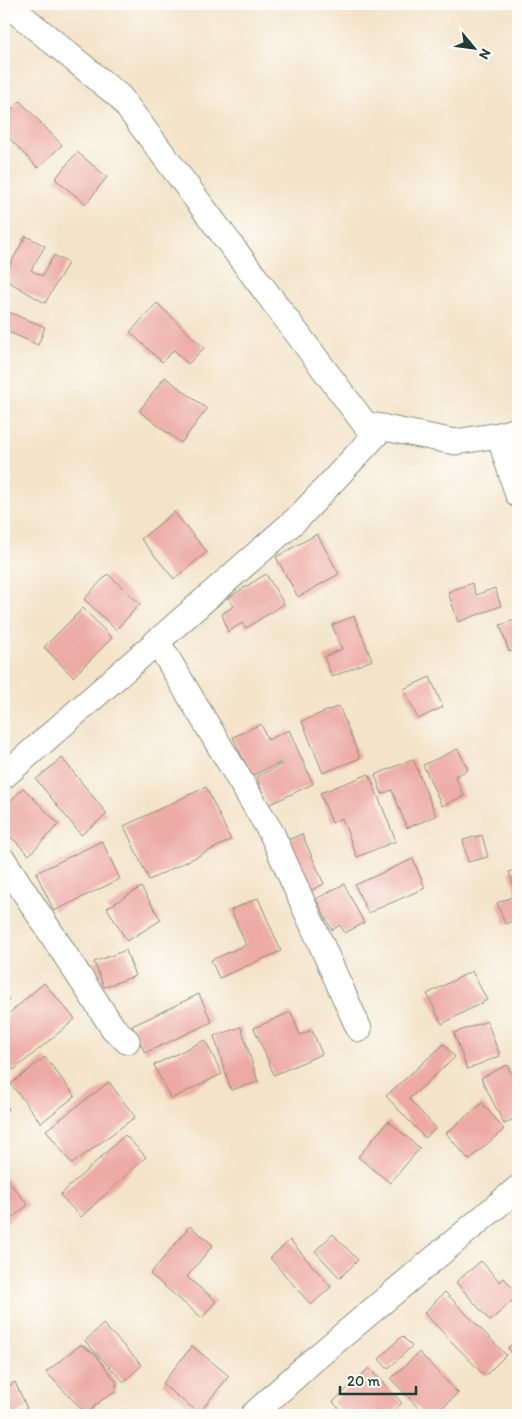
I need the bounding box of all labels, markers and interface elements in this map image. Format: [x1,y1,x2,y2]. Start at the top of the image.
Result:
north arrow [450,22,500,72]
text: N [475,46,495,62]
scale bar [340,1364,416,1396]
text: 20 m [347,1372,381,1390]

